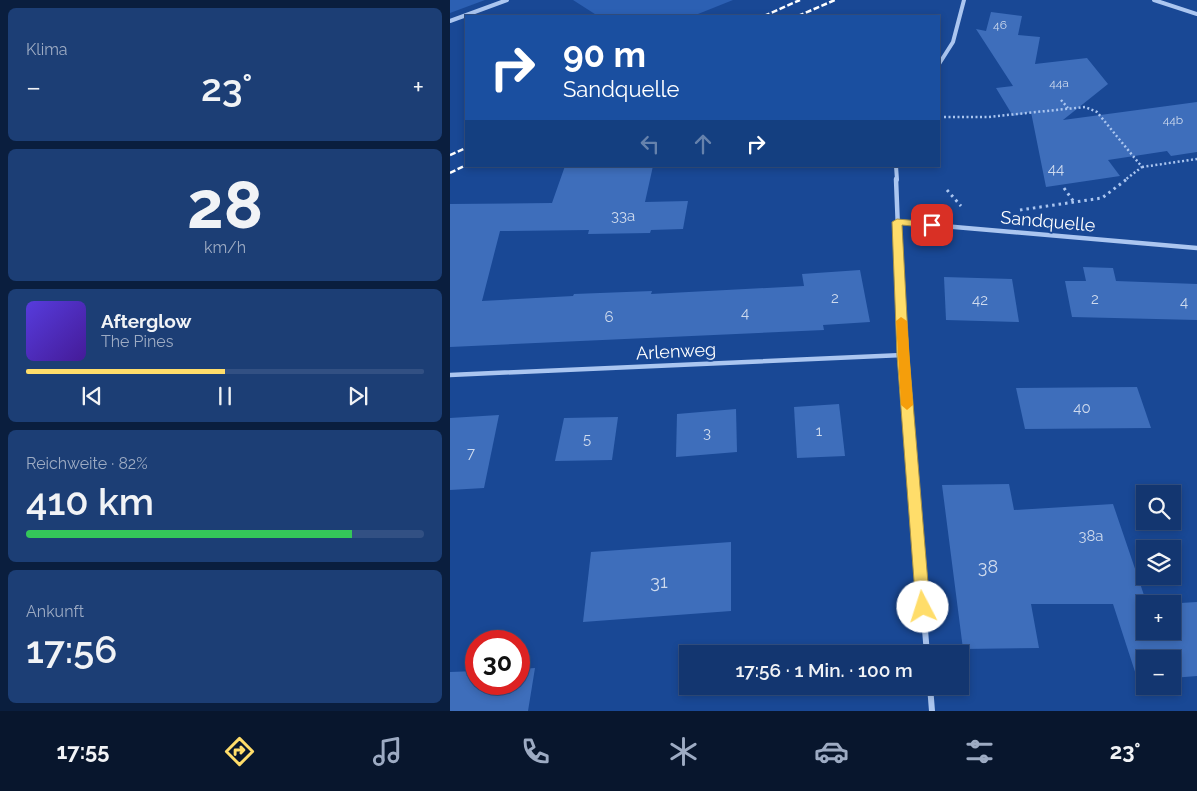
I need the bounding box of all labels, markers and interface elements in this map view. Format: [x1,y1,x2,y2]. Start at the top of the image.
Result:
house number: 46 [993,18,1007,32]
text: 90 m [563,34,646,75]
icon: right [480,35,545,100]
text: Klima [26,40,68,59]
text: 23° [201,65,253,110]
text: − [26,71,41,104]
text: + [412,71,424,104]
text: Sandquelle [563,76,679,102]
house number: 44a [1049,76,1069,90]
house number: 44b [1163,113,1183,127]
icon: left [636,130,664,158]
icon: ahead [689,130,717,158]
icon: right [742,130,770,158]
house number: 44 [1048,160,1064,178]
text: 28 [187,167,263,243]
pin [911,204,953,246]
street label: Sandquelle [1000,206,1097,236]
house number: 33a [611,207,635,225]
icon: arrive [918,211,946,239]
text: km/h [204,238,246,257]
house number: 2 [831,289,839,307]
house number: 2 [1091,290,1099,308]
house number: 42 [972,291,988,309]
house number: 4 [1180,293,1188,311]
house number: 4 [741,304,749,322]
house number: 6 [604,308,614,326]
text: Afterglow [101,310,191,332]
text: The Pines [101,332,173,351]
street label: Arlenweg [635,338,717,364]
icon: previous [78,382,106,410]
icon: pause [211,382,239,410]
icon: next [344,382,372,410]
house number: 40 [1073,399,1091,417]
house number: 1 [816,422,823,440]
house number: 3 [703,424,711,442]
house number: 5 [583,430,591,448]
house number: 7 [467,444,475,462]
text: Reichweite · 82% [26,454,148,473]
text: 410 km [26,479,154,524]
map controls [1136,485,1181,695]
button: search [1136,485,1181,530]
house number: 38a [1078,527,1104,545]
button: layers [1136,540,1181,585]
house number: 38 [978,556,998,577]
house number: 31 [650,571,668,592]
position arrow [896,580,948,632]
button: + [1136,595,1181,640]
text: Ankunft [26,602,84,621]
text: 17:56 [26,627,117,672]
speed limit sign: 30 [465,630,530,695]
button: − [1136,650,1181,695]
text: 17:56 · 1 Min. · 100 m [735,659,913,681]
icon: directions [222,734,257,769]
icon: music [370,734,405,769]
icon: phone [518,734,553,769]
icon: climate [666,734,701,769]
icon: car [814,734,849,769]
icon: filters [962,734,997,769]
text: 17:55 [56,738,109,764]
text: 23° [1110,738,1140,764]

